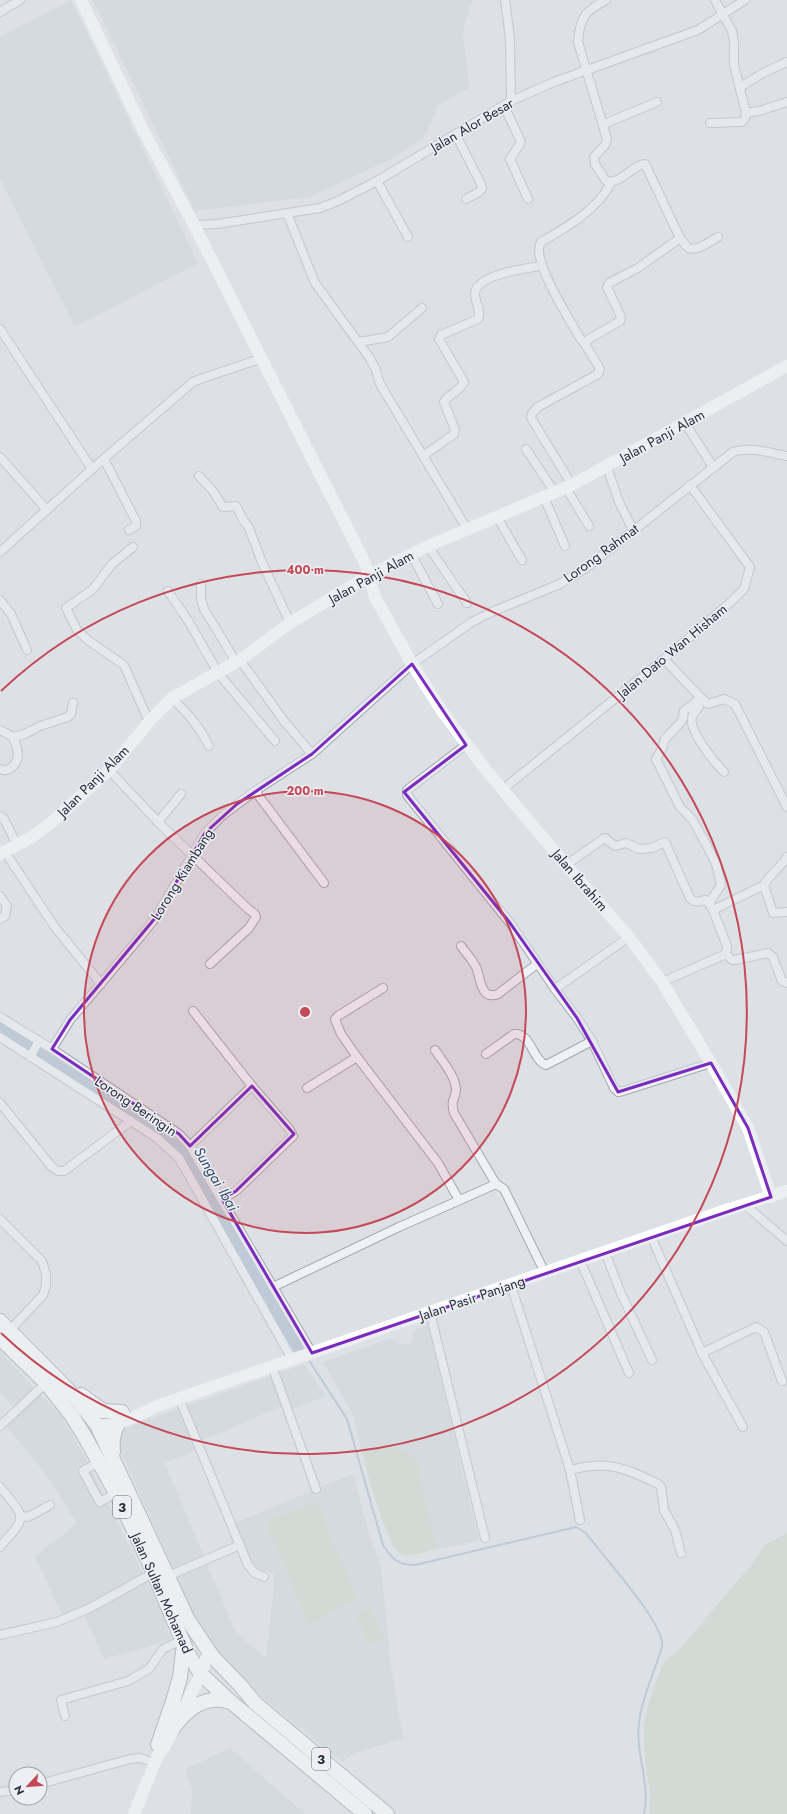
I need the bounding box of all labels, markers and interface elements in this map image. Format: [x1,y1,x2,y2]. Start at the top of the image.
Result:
street label: Jalan Alor Besar [425,93,517,158]
street label: Jalan Panji Alam [614,404,708,469]
street label: Lorong Rahmat [559,518,643,587]
street label: Jalan Panji Alam [323,545,417,610]
text: 400 m [286,561,324,579]
street label: Jalan Dato Wan Hisham [611,599,731,704]
street label: Jalan Panji Alam [51,741,133,823]
text: 200 m [286,782,324,800]
street label: Lorong Kiambang [146,824,218,924]
street label: Jalan Ibrahim [546,843,613,915]
centre of rings [298,1005,312,1019]
street label: Lorong Beringin [91,1071,181,1141]
water label: Sungai Ibai [188,1142,244,1216]
street label: Jalan Pasir Panjang [414,1271,528,1326]
road number: 3 [113,1496,131,1518]
street label: Jalan Sultan Mohamad [126,1528,198,1657]
road number: 3 [312,1748,330,1770]
north arrow [8,1766,48,1806]
text: N [10,1783,28,1798]

